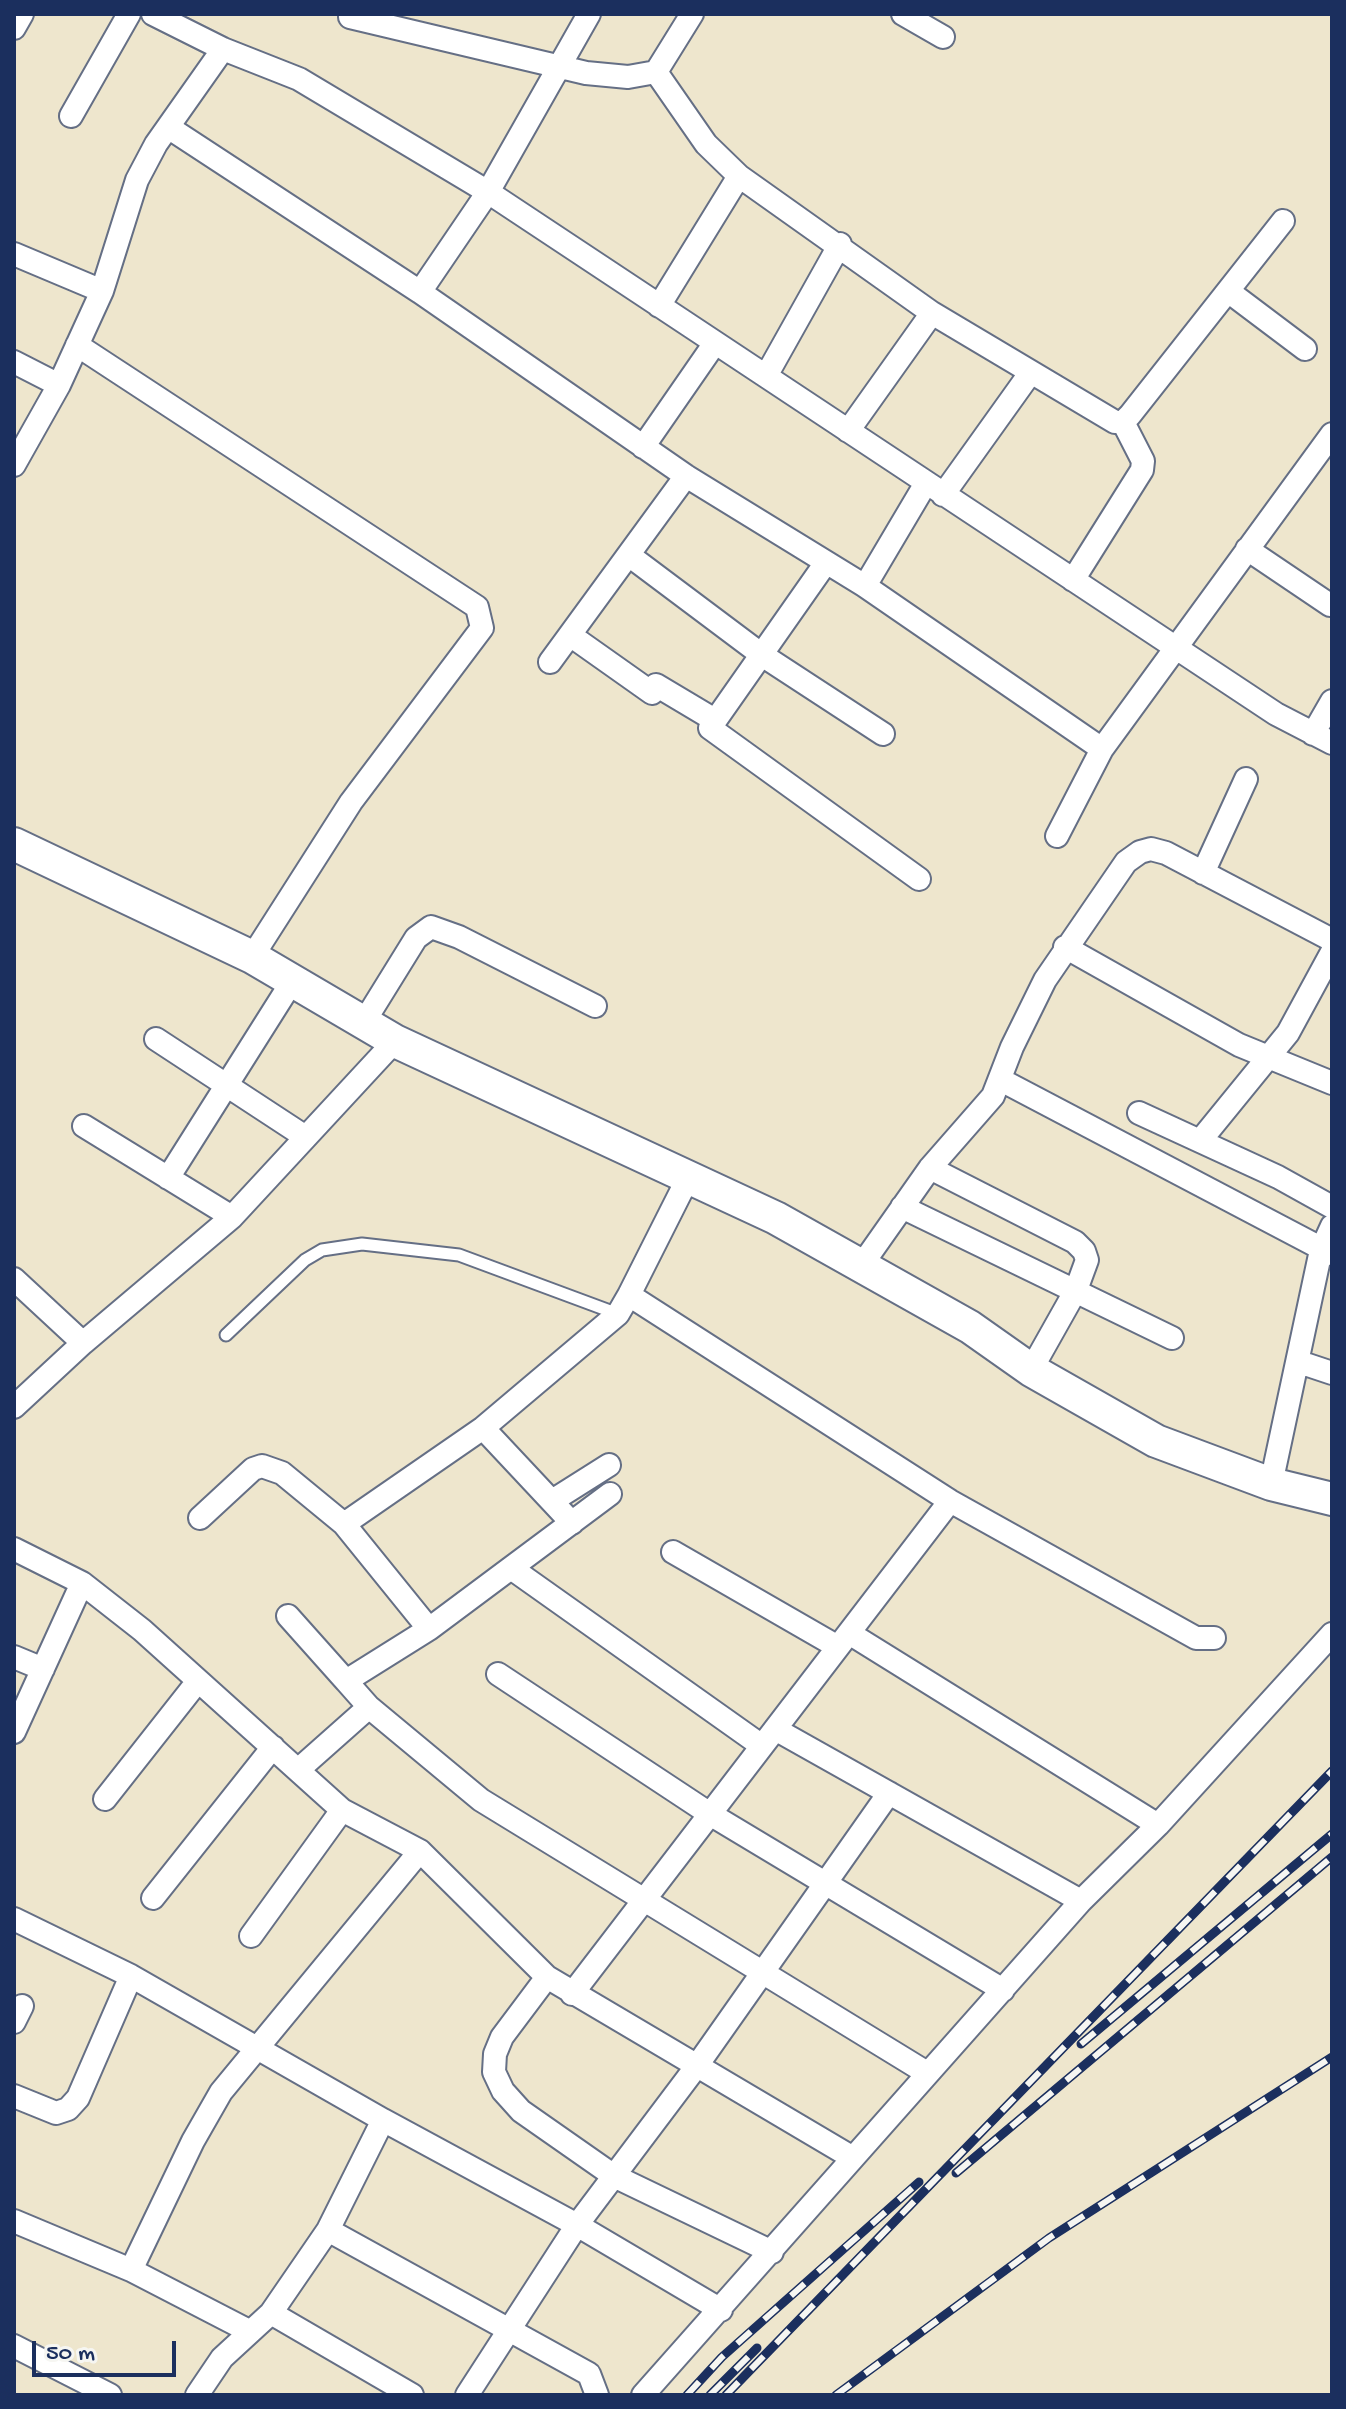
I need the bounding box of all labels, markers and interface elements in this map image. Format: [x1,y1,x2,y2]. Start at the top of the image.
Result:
scale bar [36,2325,180,2375]
text: 50 m [46,2340,95,2369]

